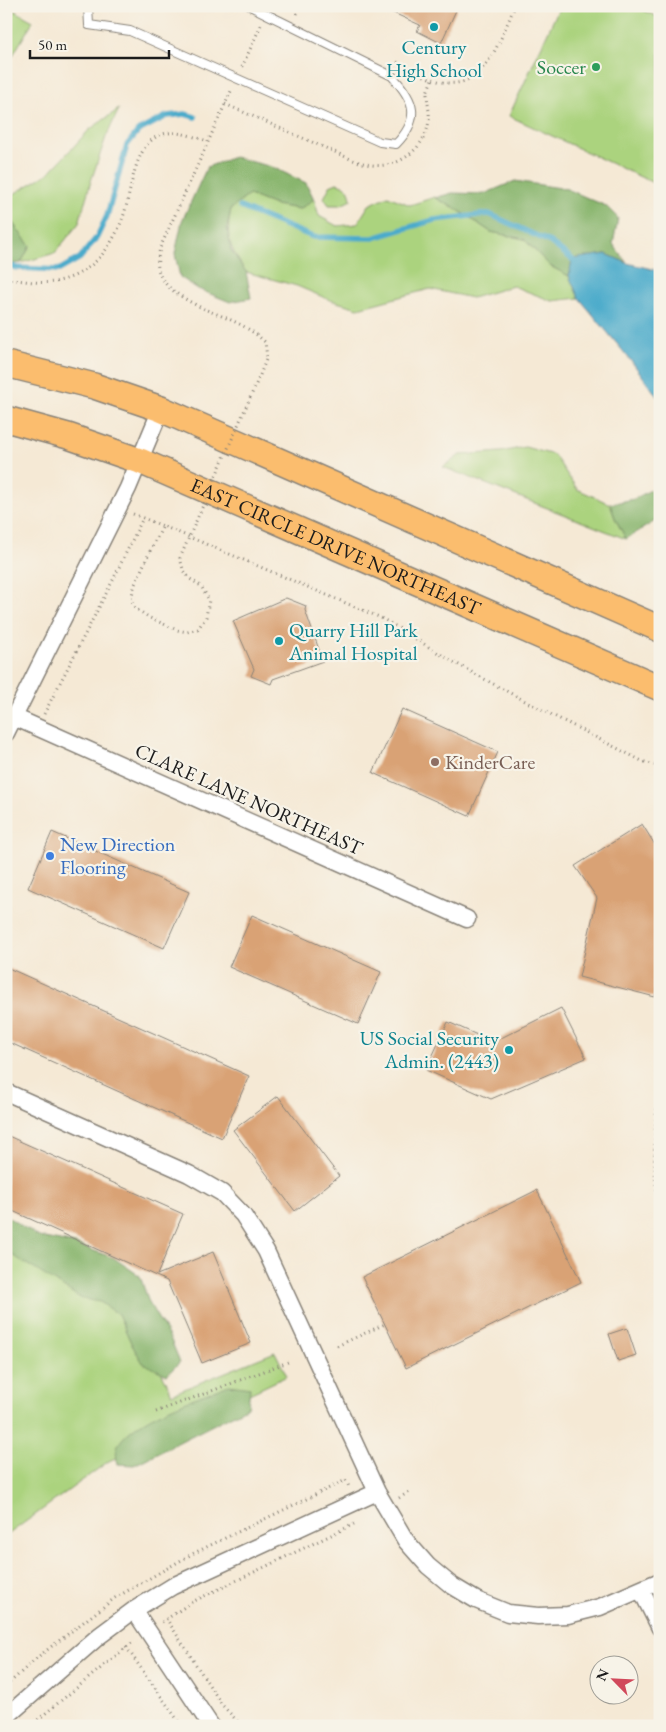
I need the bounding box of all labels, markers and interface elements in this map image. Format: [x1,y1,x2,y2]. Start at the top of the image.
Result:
marker: Century High School [428,21,440,33]
scale bar [30,28,169,60]
place label: Century High School [386,34,482,83]
text: 50 m [38,35,67,54]
place label: Soccer [537,54,586,80]
marker: Soccer [590,61,602,73]
street label: EAST CIRCLE DRIVE NORTHEAST [187,472,485,621]
place label: Quarry Hill Park Animal Hospital [288,617,418,666]
marker: Quarry Hill Park Animal Hospital [273,635,285,647]
street label: CLARE LANE NORTHEAST [131,737,368,861]
place label: KinderCare [445,749,536,775]
marker: KinderCare [429,756,441,768]
place label: New Direction Flooring [60,831,176,880]
marker: New Direction Flooring [44,850,56,862]
place label: US Social Security Admin. (2443) [360,1025,499,1074]
marker: US Social Security Admin. (2443) [503,1044,515,1056]
north arrow [588,1654,638,1704]
text: N [592,1665,613,1684]

